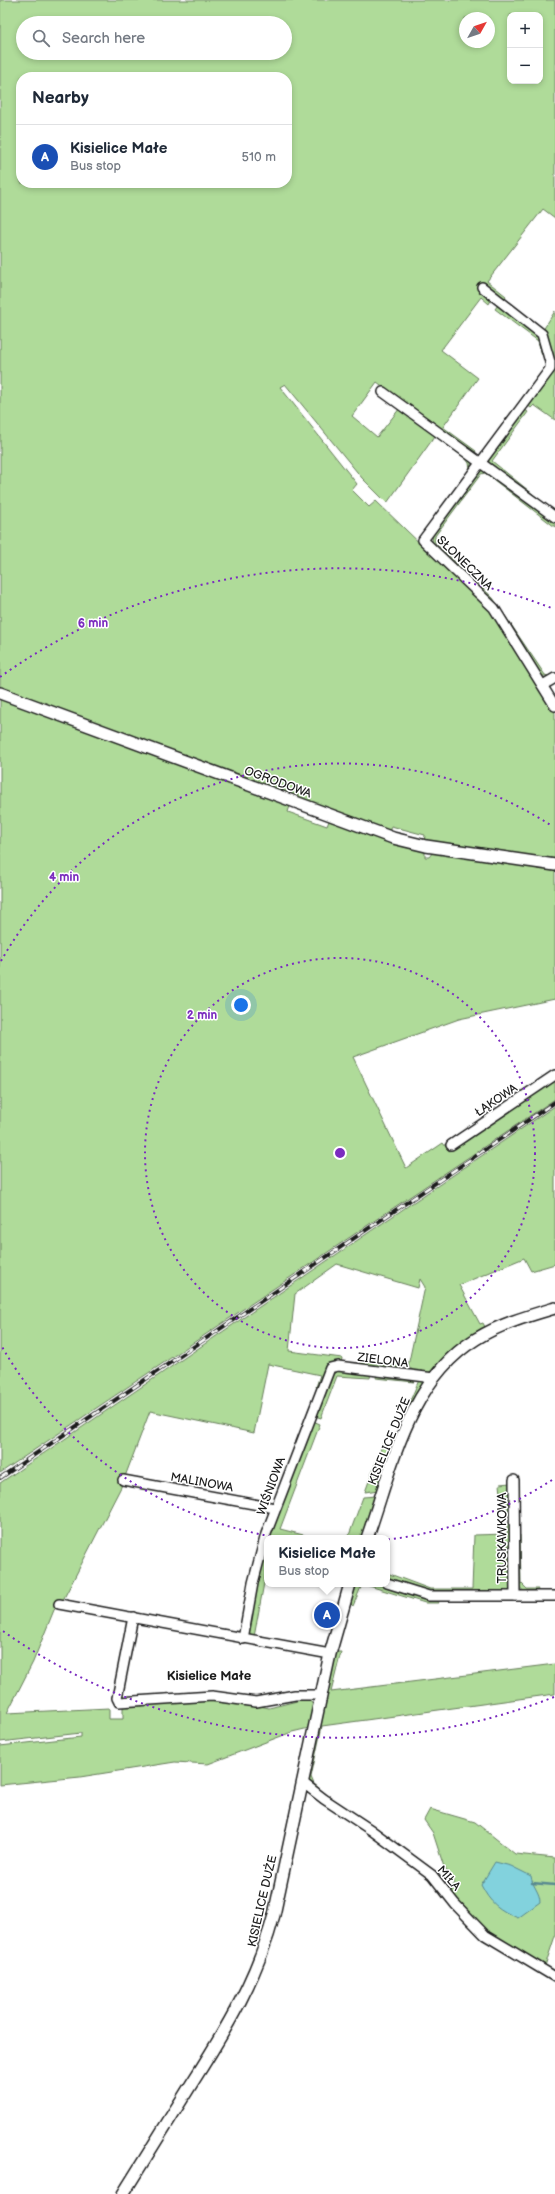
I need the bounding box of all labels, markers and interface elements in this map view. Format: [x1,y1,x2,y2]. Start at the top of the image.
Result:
north arrow [459,12,495,48]
map controls [507,12,543,84]
button: + [507,12,543,48]
search box [16,16,292,60]
icon: search [30,27,52,49]
text: Search here [62,29,145,48]
button: − [507,48,543,84]
text: Nearby [32,88,89,108]
text: Kisielice Małe [70,139,167,158]
text: A [41,149,49,165]
text: 510 m [242,149,276,165]
text: Bus stop [70,158,121,174]
street label: SŁONECZNA [434,533,496,594]
text: 6 min [78,616,108,631]
street label: OGRODOWA [242,763,314,802]
text: 4 min [49,870,79,885]
your location [231,995,251,1015]
text: 2 min [187,1008,217,1023]
street label: ŁĄKOWA [472,1080,521,1120]
centre of rings [333,1146,347,1160]
street label: ZIELONA [356,1350,410,1371]
street label: KISIELICE DUŻE [364,1395,414,1487]
street label: WIŚNIOWA [252,1454,289,1517]
street label: MALINOWA [169,1470,235,1496]
street label: TRUSKAWKOWA [495,1492,510,1583]
popup [264,1535,390,1587]
text: Kisielice Małe [278,1544,376,1563]
text: Bus stop [278,1563,329,1579]
pin: A [314,1600,340,1630]
district label: Kisielice Małe [167,1668,252,1684]
street label: KISIELICE DUŻE [244,1854,280,1948]
street label: MIŁA [434,1863,464,1894]

